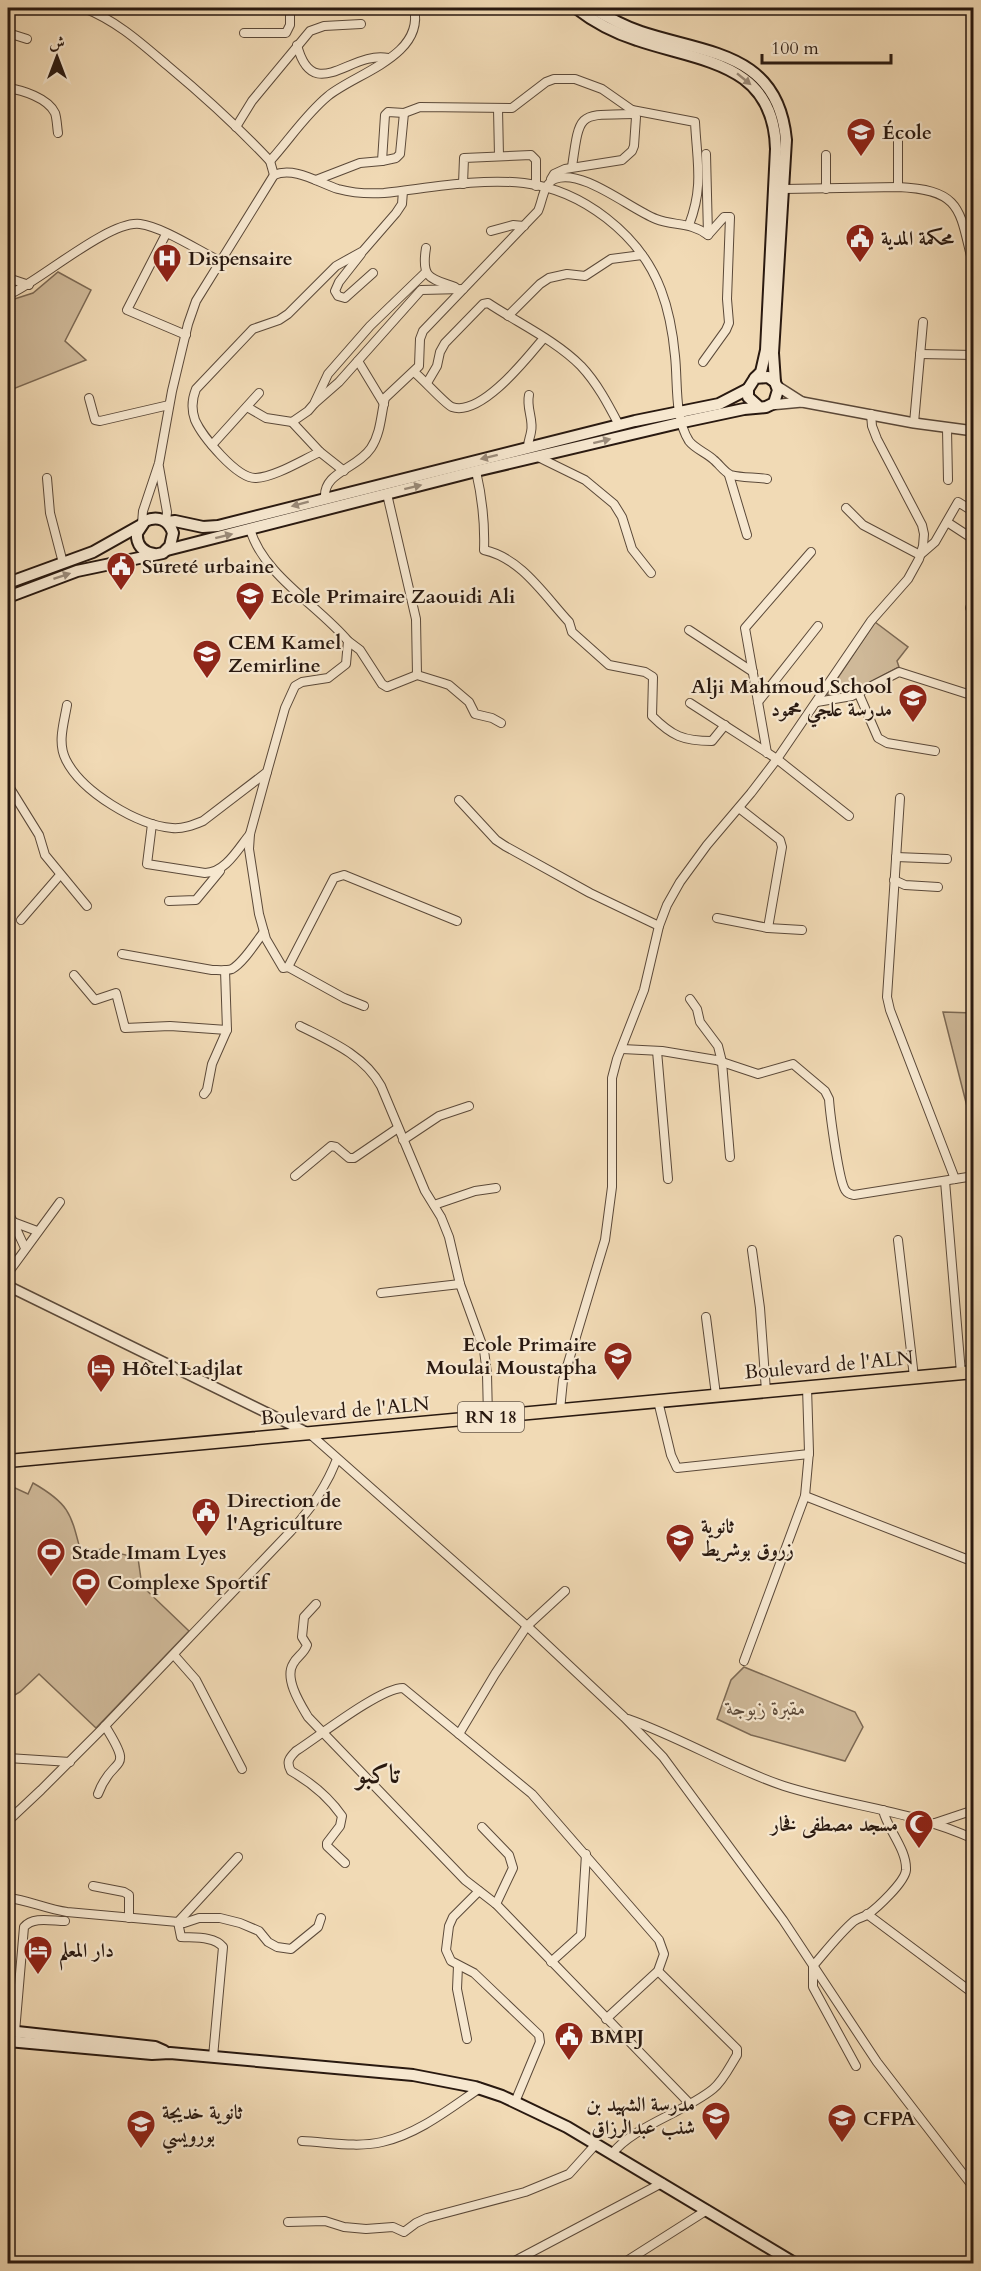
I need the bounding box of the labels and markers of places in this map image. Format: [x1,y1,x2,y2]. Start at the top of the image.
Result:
school or university icon: École [845,116,877,158]
place label: École [882,119,932,146]
public building icon: محكمة المدية [844,222,876,264]
place label: محكمة المدية [881,225,955,252]
hospital icon: Dispensaire [151,242,183,284]
place label: Dispensaire [188,245,293,272]
public building icon: Sureté urbaine [105,550,137,592]
place label: Sureté urbaine [142,553,274,580]
school or university icon: Ecole Primaire Zaouidi Ali [234,580,266,622]
place label: Ecole Primaire Zaouidi Ali [271,583,515,610]
place label: CEM Kamel Zemirline [228,629,342,679]
school or university icon: CEM Kamel Zemirline [191,638,223,680]
place label: Alji Mahmoud School مدرسة علجي محمود [691,673,892,728]
school or university icon: Alji Mahmoud School مدرسة علجي محمود [897,682,929,724]
place label: Ecole Primaire Moulai Moustapha [426,1331,597,1381]
school or university icon: Ecole Primaire Moulai Moustapha [602,1340,634,1382]
hotel icon: Hôtel Ladjlat [85,1352,117,1394]
place label: Hôtel Ladjlat [122,1355,243,1382]
place label: Direction de l'Agriculture [227,1487,343,1537]
public building icon: Direction de l'Agriculture [190,1496,222,1538]
place label: ثانوية زروق بوشريط [701,1513,794,1563]
school or university icon: ثانوية زروق بوشريط [664,1522,696,1564]
sports icon: Stade Imam Lyes [35,1536,67,1578]
place label: Stade Imam Lyes [72,1539,226,1566]
sports icon: Complexe Sportif [70,1566,102,1608]
place label: Complexe Sportif [107,1569,271,1596]
mosque icon: مسجد مصطفى فخار [903,1808,935,1850]
place label: مسجد مصطفى فخار [769,1811,898,1839]
hotel icon: دار المعلم [22,1934,54,1976]
place label: دار المعلم [59,1937,114,1971]
public building icon: BMPJ [553,2020,585,2062]
place label: BMPJ [590,2023,644,2050]
place label: مدرسة الشهيد بن شنب عبدالرزاق [586,2091,695,2141]
place label: ثانوية خديجة بورويسي [162,2099,243,2154]
school or university icon: مدرسة الشهيد بن شنب عبدالرزاق [700,2100,732,2142]
school or university icon: CFPA [826,2102,858,2144]
place label: CFPA [863,2105,915,2132]
school or university icon: ثانوية خديجة بورويسي [125,2108,157,2150]

